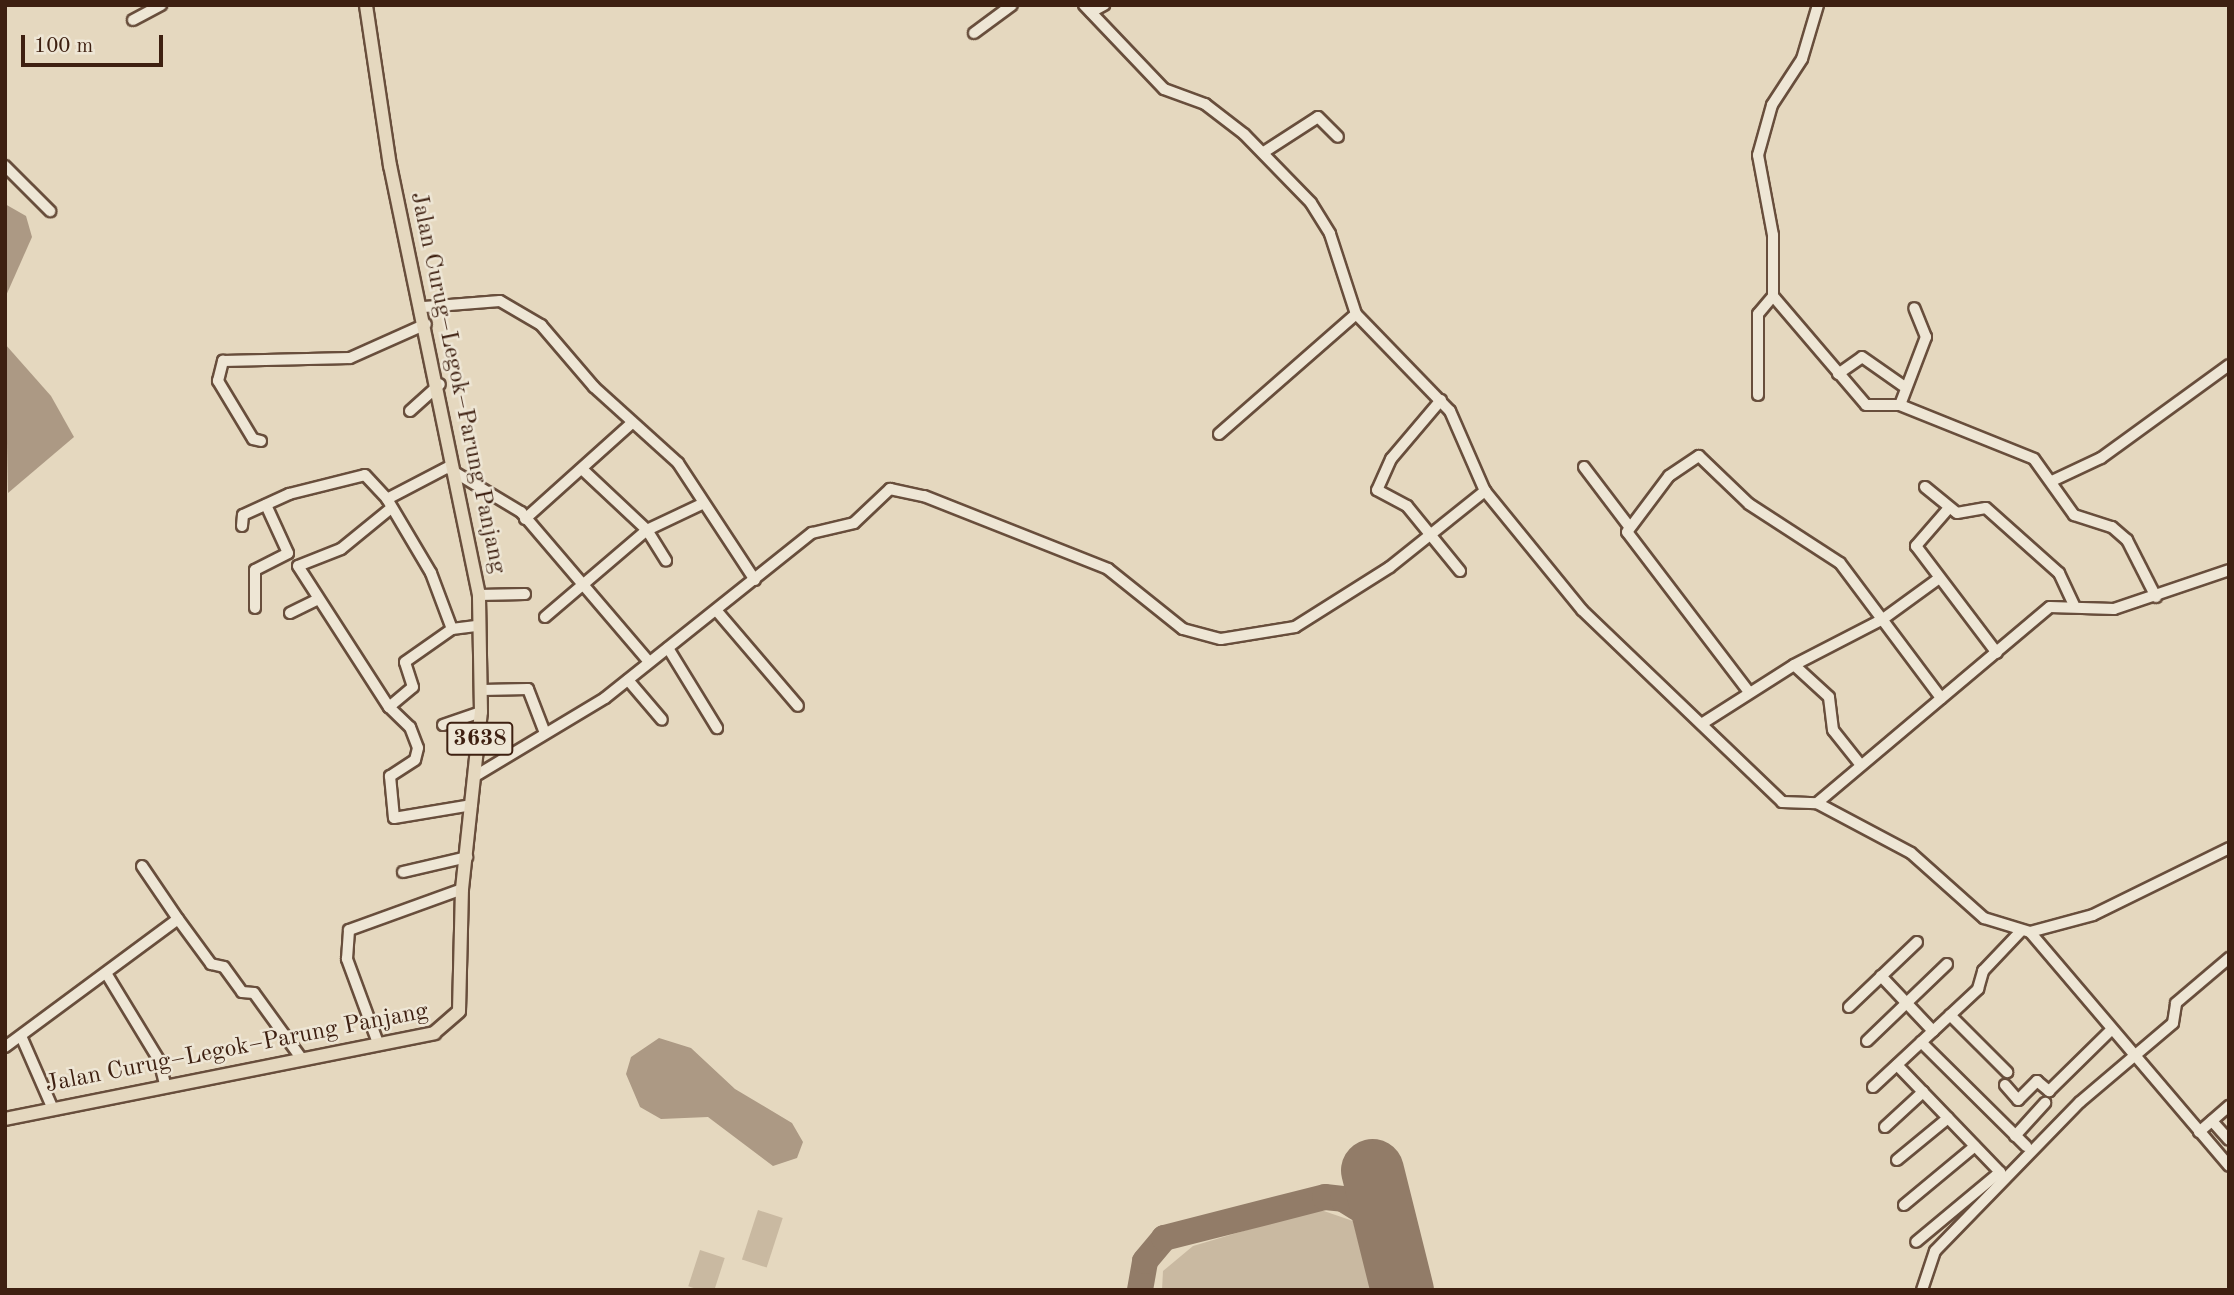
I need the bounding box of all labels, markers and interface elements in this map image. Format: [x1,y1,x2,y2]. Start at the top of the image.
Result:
scale bar [24,21,166,65]
text: 100 m [34,36,93,57]
street label: Jalan Curug–Legok–Parung Panjang [402,190,512,576]
road number: 3638 [445,720,515,758]
street label: Jalan Curug–Legok–Parung Panjang [43,998,431,1100]

